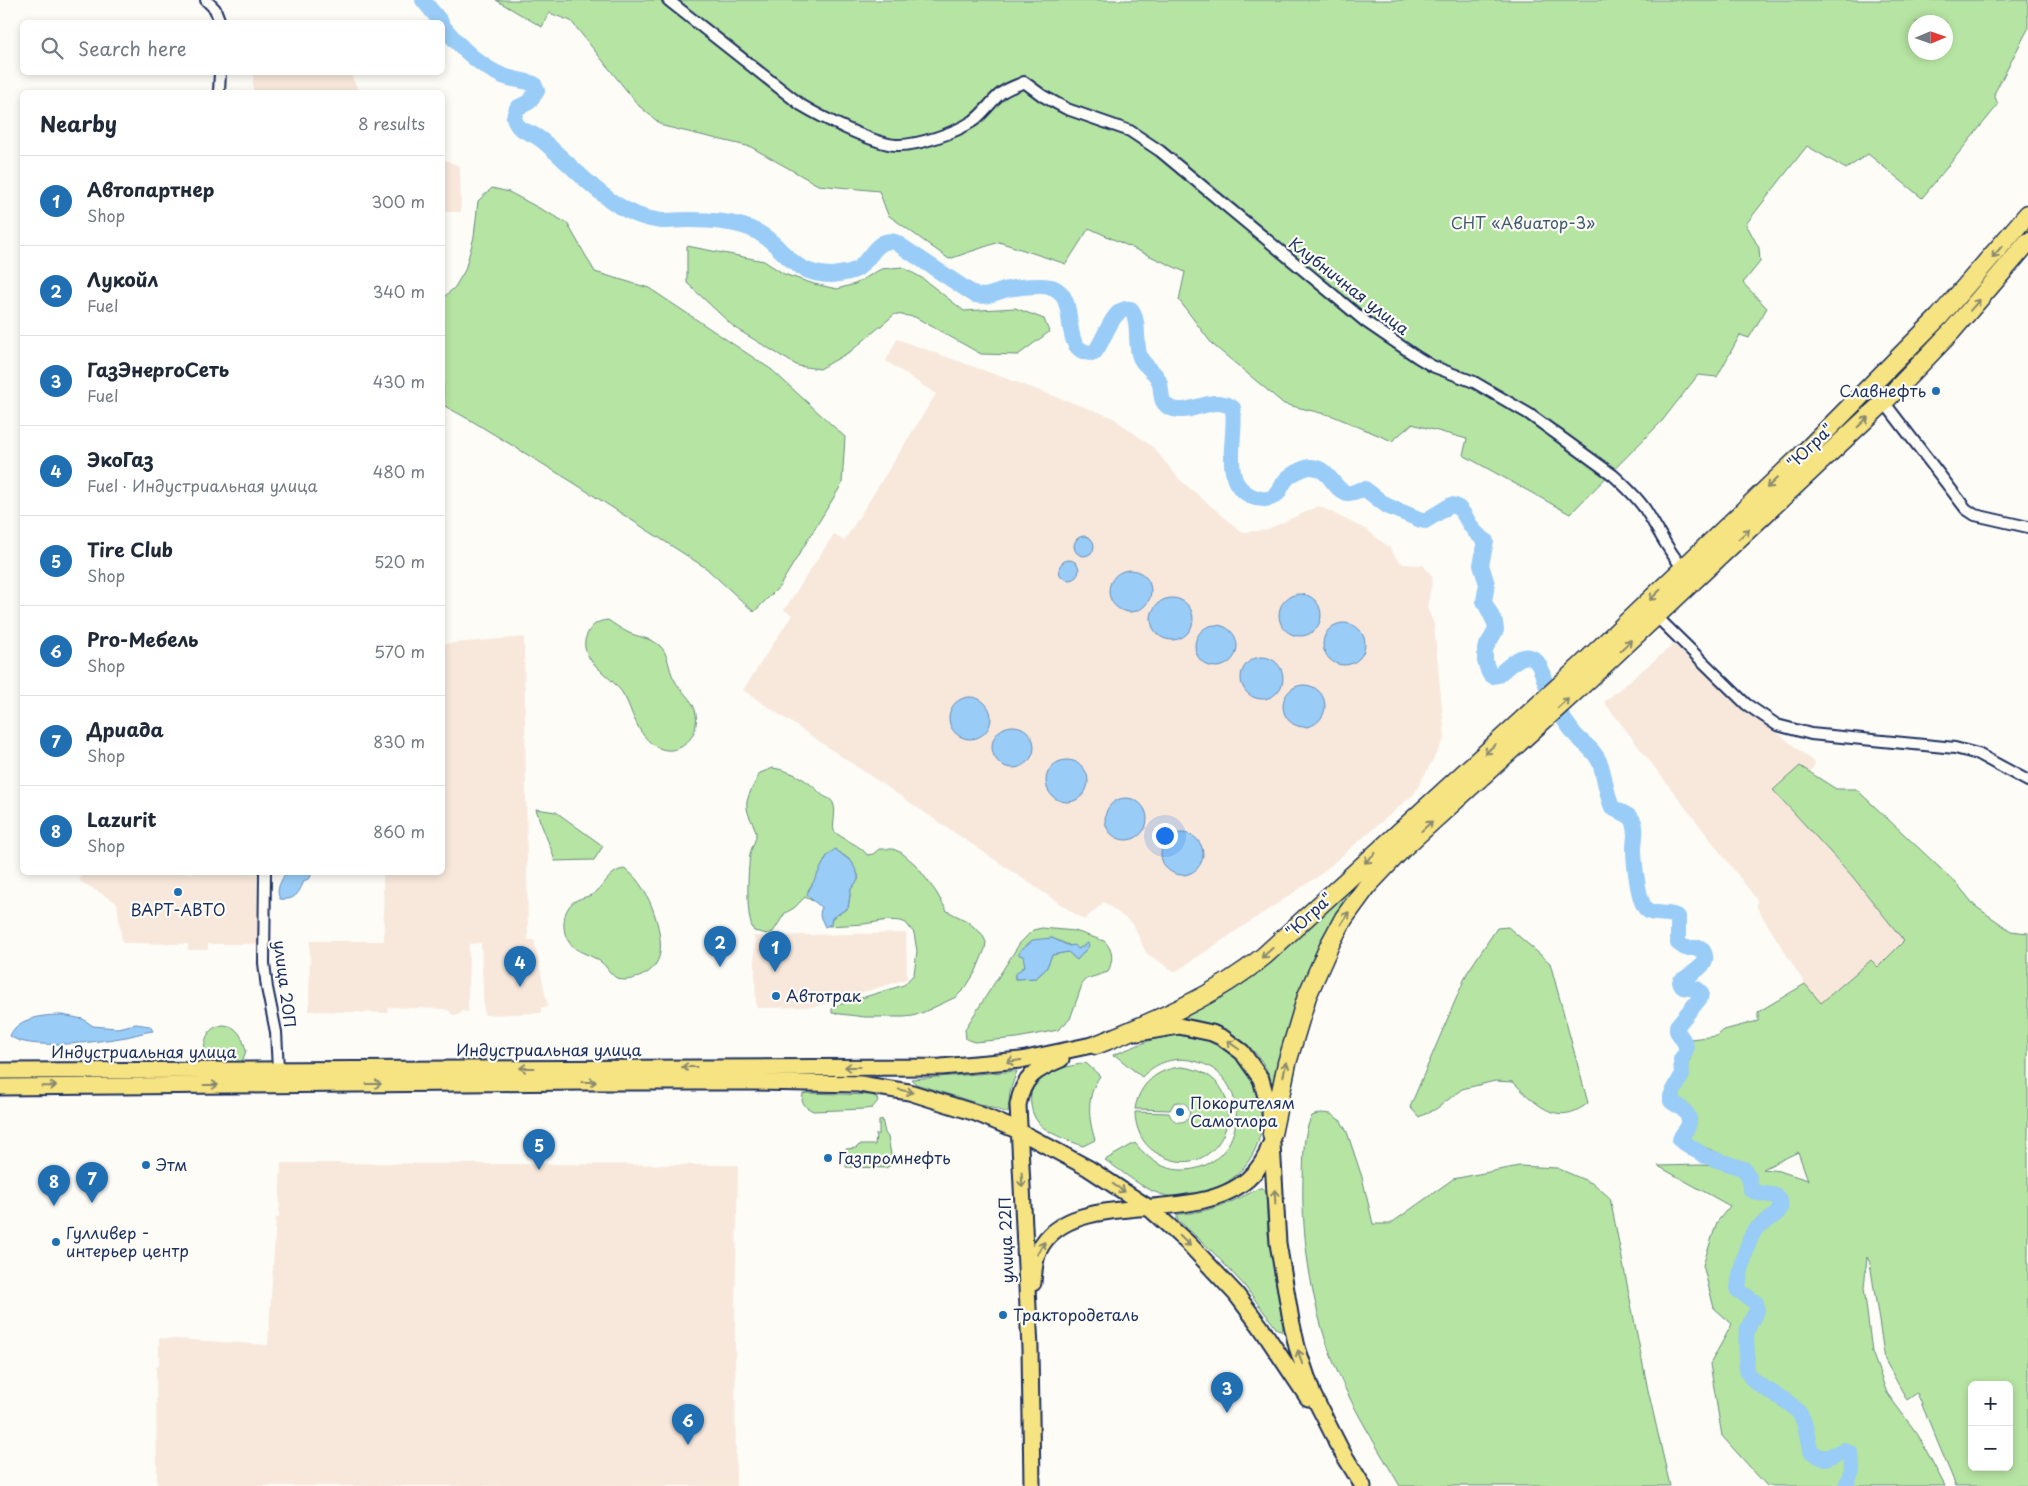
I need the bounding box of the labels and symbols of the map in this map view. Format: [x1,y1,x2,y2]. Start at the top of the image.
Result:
north arrow [1908,15,1953,60]
park label: СНТ «Авиатор-3» [1451,210,1595,234]
street label: Клубничная улица [1284,230,1415,340]
one-way arrow [1991,245,2002,258]
one-way arrow [1969,299,1980,312]
place label: Славнефть [1839,378,1926,402]
marker: Славнефть [1930,385,1942,397]
one-way arrow [1856,416,1869,428]
street label: "Югра" [1781,417,1838,474]
one-way arrow [1766,477,1779,489]
one-way arrow [1738,528,1751,540]
one-way arrow [1649,589,1661,601]
one-way arrow [1619,639,1632,651]
one-way arrow [1557,697,1570,709]
one-way arrow [1484,743,1497,755]
one-way arrow [1421,820,1434,832]
your location [1152,823,1178,849]
one-way arrow [1363,852,1376,864]
marker: ВАРТ-АВТО [172,886,184,898]
street label: "Югра" [1279,886,1337,942]
place label: ВАРТ-АВТО [130,897,226,921]
one-way arrow [1340,912,1350,926]
pin: 2 [704,926,736,967]
pin: 1 [759,931,791,972]
street label: улица 20П [269,939,303,1029]
pin: 4 [504,946,536,987]
one-way arrow [1260,947,1273,959]
place label: Автотрак [786,983,862,1007]
marker: Автотрак [770,990,782,1002]
street label: Индустриальная улица [456,1037,642,1061]
street label: Индустриальная улица [51,1039,237,1063]
one-way arrow [1226,1040,1240,1050]
one-way arrow [1006,1057,1022,1067]
one-way arrow [1281,1061,1290,1077]
one-way arrow [682,1062,698,1072]
one-way arrow [844,1062,860,1072]
one-way arrow [519,1063,536,1073]
one-way arrow [580,1077,596,1087]
one-way arrow [365,1079,381,1089]
one-way arrow [202,1080,219,1090]
one-way arrow [40,1081,56,1091]
one-way arrow [897,1087,913,1097]
place label: Покорителям Самотлора [1190,1090,1295,1132]
marker: Покорителям Самотлора [1174,1106,1186,1118]
pin: 5 [523,1129,555,1170]
place label: Газпромнефть [838,1145,951,1169]
place label: Этм [155,1152,188,1176]
marker: Газпромнефть [822,1152,834,1164]
marker: Этм [140,1159,152,1171]
pin: 7 [76,1162,108,1203]
pin: 8 [38,1165,70,1206]
one-way arrow [1017,1172,1026,1188]
one-way arrow [1112,1183,1126,1193]
one-way arrow [1270,1190,1279,1206]
street label: улица 22П [991,1196,1019,1284]
place label: Гулливер - интерьер центр [66,1220,189,1262]
one-way arrow [1179,1235,1192,1247]
marker: Гулливер - интерьер центр [50,1236,62,1248]
one-way arrow [1037,1241,1047,1255]
place label: Трактородеталь [1013,1302,1139,1326]
marker: Трактородеталь [997,1309,1009,1321]
one-way arrow [1295,1350,1305,1366]
pin: 3 [1211,1372,1243,1413]
pin: 6 [672,1404,704,1445]

